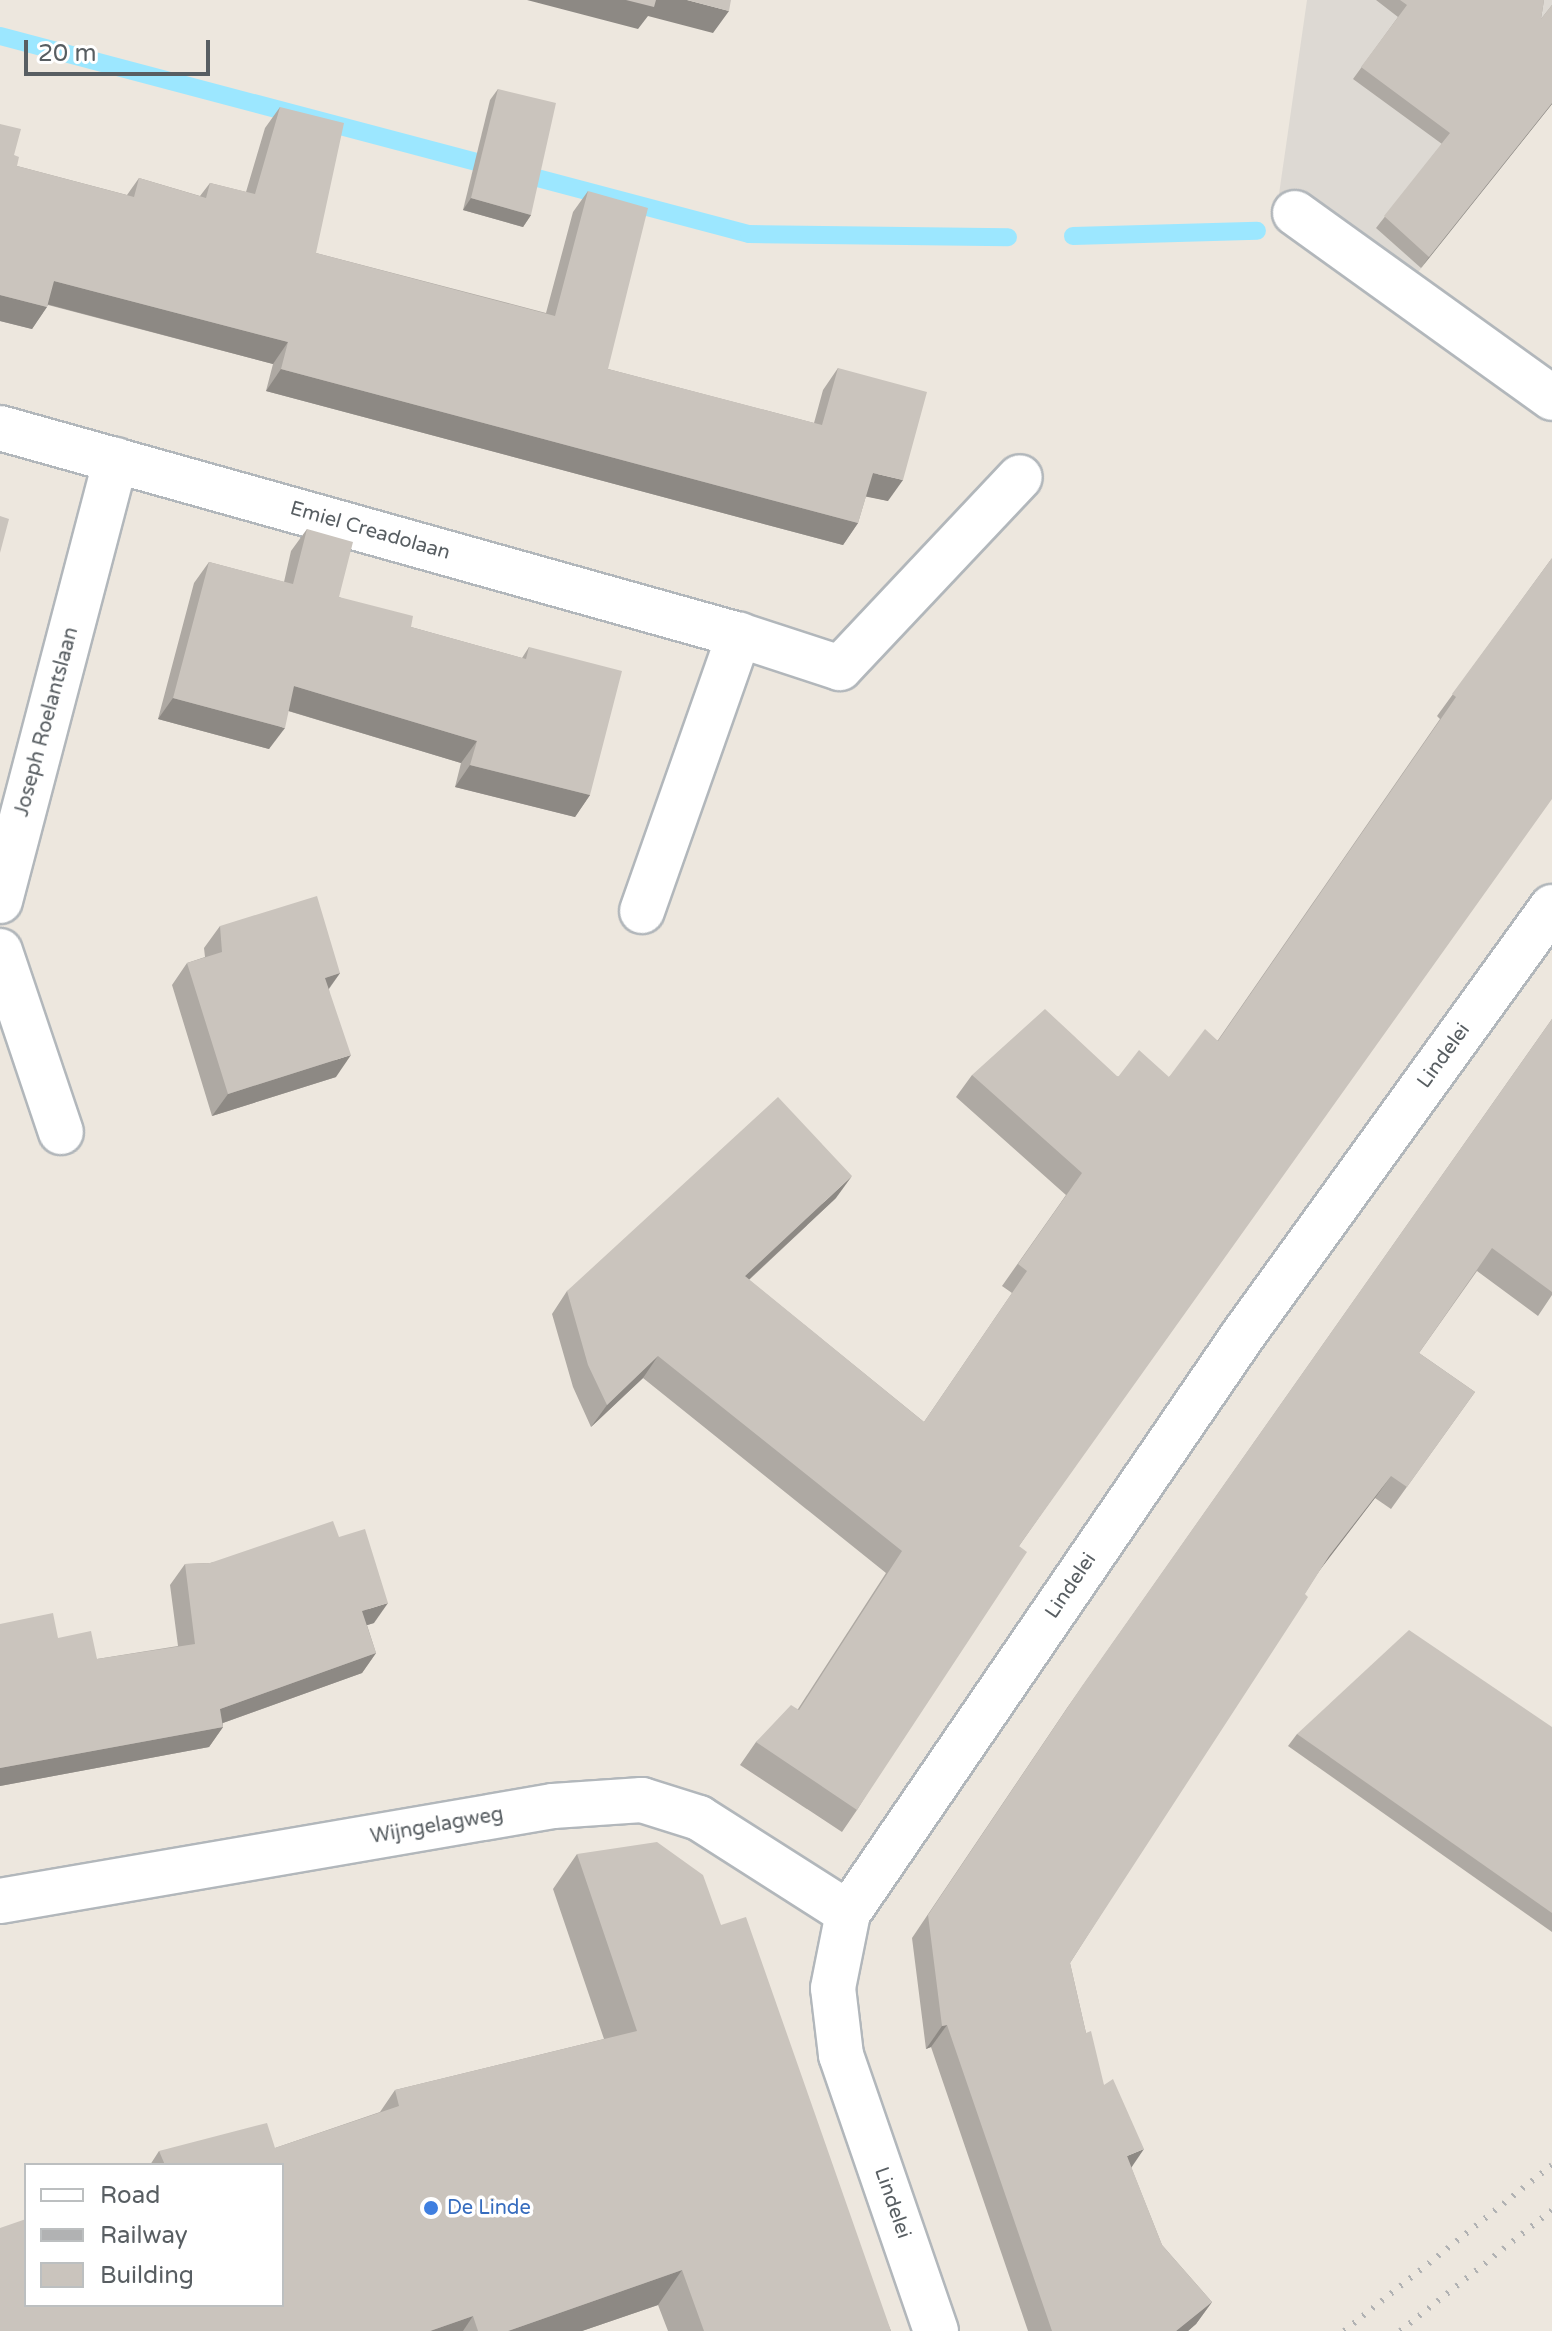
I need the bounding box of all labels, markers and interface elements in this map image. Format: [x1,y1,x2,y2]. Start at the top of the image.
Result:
scale bar [28,24,214,74]
text: 20 m [38,39,96,68]
street label: Emiel Creadolaan [287,497,453,565]
street label: Joseph Roelantslaan [10,625,84,819]
street label: Lindelei [1413,1019,1475,1093]
street label: Lindelei [1040,1549,1102,1623]
street label: Wijngelagweg [369,1802,505,1850]
legend [24,2163,284,2307]
street label: Lindelei [869,2164,915,2242]
text: Road [100,2181,160,2210]
place label: De Linde [447,2196,531,2220]
marker: De Linde [422,2199,440,2217]
text: Railway [100,2221,188,2250]
text: Building [100,2261,194,2290]

